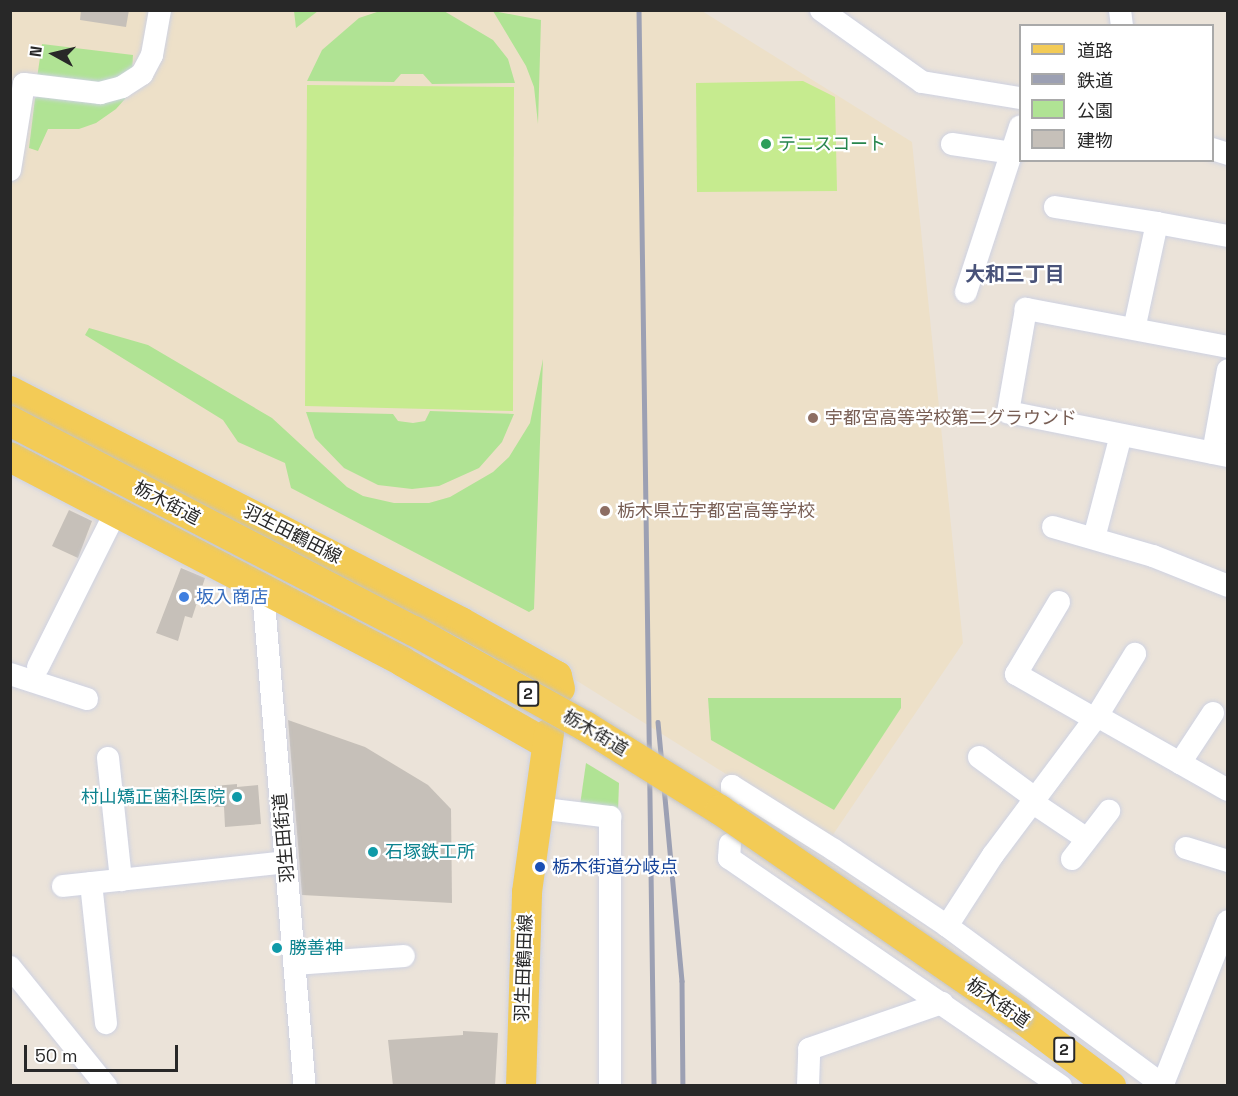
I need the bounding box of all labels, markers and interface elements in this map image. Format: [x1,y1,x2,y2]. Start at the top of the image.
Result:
north arrow [24,24,84,84]
legend [1019,24,1214,162]
text: 道路 [1077,39,1113,62]
text: N [25,45,47,58]
text: 鉄道 [1077,69,1113,92]
text: 公園 [1077,99,1113,122]
text: 建物 [1077,129,1113,152]
place label: テニスコート [778,133,886,155]
marker: テニスコート [759,137,773,151]
district label: 大和三丁目 [965,262,1065,286]
place label: 宇都宮高等学校第二グラウンド [825,407,1077,429]
marker: 宇都宮高等学校第二グラウンド [806,411,820,425]
street label: 栃木街道 [130,477,204,529]
street label: 羽生田鶴田線 [239,500,345,568]
place label: 栃木県立宇都宮高等学校 [617,500,815,522]
marker: 栃木県立宇都宮高等学校 [598,504,612,518]
place label: 坂入商店 [196,586,268,608]
marker: 坂入商店 [177,590,191,604]
road number: 2 [516,681,540,707]
street label: 栃木街道 [559,705,631,761]
place label: 村山矯正歯科医院 [81,786,225,808]
marker: 村山矯正歯科医院 [230,790,244,804]
street label: 羽生田街道 [269,792,299,884]
place label: 石塚鉄工所 [385,841,475,863]
marker: 石塚鉄工所 [366,845,380,859]
place label: 栃木街道分岐点 [552,856,678,878]
marker: 栃木街道分岐点 [533,860,547,874]
street label: 羽生田鶴田線 [511,914,537,1022]
place label: 勝善神 [289,937,343,959]
marker: 勝善神 [270,941,284,955]
street label: 栃木街道 [962,974,1034,1032]
scale bar [27,1033,182,1071]
road number: 2 [1052,1037,1076,1063]
text: 50 m [35,1044,77,1067]

